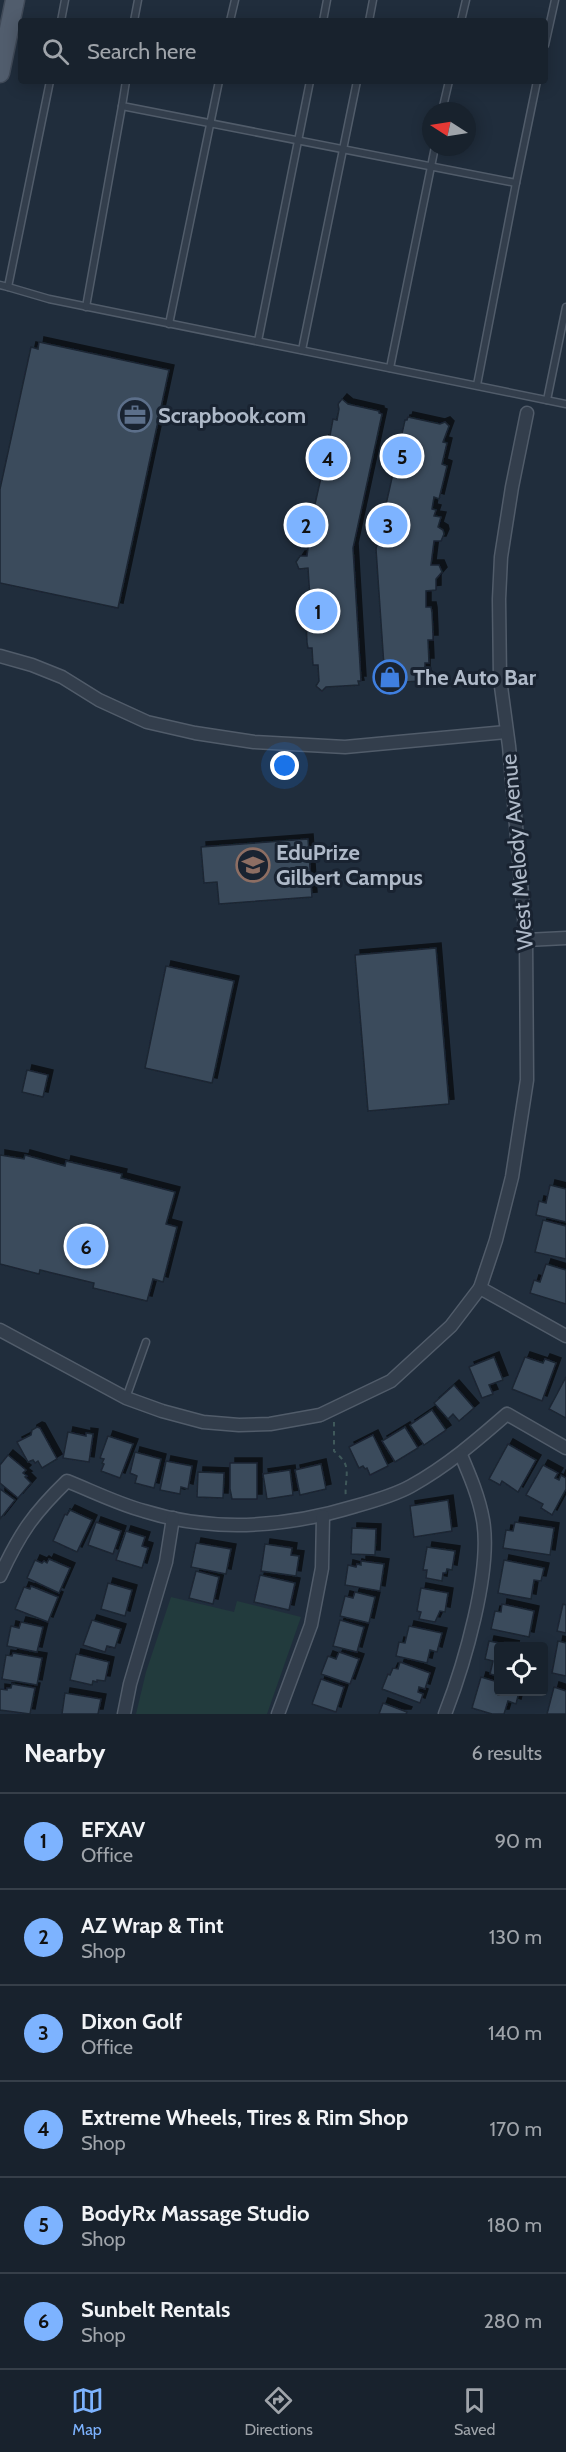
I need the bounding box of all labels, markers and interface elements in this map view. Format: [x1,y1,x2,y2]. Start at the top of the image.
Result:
search box [18,18,548,84]
icon: search [39,35,72,68]
text: Search here [87,38,196,65]
north arrow [422,102,476,156]
office icon: Scrapbook.com [117,397,153,433]
place label: Scrapbook.com [158,402,306,429]
pin: 5 [382,434,422,478]
pin: 4 [308,436,348,480]
pin: 2 [286,502,326,548]
pin: 3 [368,502,408,548]
pin: 1 [298,588,338,634]
shop icon: The Auto Bar [372,659,408,695]
place label: The Auto Bar [413,664,537,691]
your location [270,751,299,780]
street label: West Melody Avenue [495,753,539,951]
place label: EduPrize Gilbert Campus [276,839,423,891]
school or university icon: EduPrize Gilbert Campus [235,847,271,883]
pin: 6 [66,1224,106,1268]
map controls [494,1642,548,1696]
button: locate [494,1642,548,1696]
text: Nearby [24,1737,105,1769]
text: 6 results [471,1741,542,1765]
text: EFXAV [81,1816,145,1843]
text: 1 [40,1829,47,1853]
text: 90 m [495,1829,542,1853]
text: Office [81,1843,133,1867]
text: AZ Wrap & Tint [81,1912,224,1939]
text: 2 [38,1925,49,1949]
text: 130 m [489,1925,542,1949]
text: Shop [81,1939,126,1963]
text: Dixon Golf [81,2008,182,2035]
text: 3 [38,2021,49,2045]
text: 140 m [488,2021,542,2045]
text: Office [81,2035,133,2059]
text: Extreme Wheels, Tires & Rim Shop [81,2104,408,2131]
text: 4 [37,2117,50,2141]
text: 170 m [490,2117,542,2141]
text: Shop [81,2131,126,2155]
text: BodyRx Massage Studio [81,2200,309,2227]
text: 5 [38,2213,49,2237]
text: 180 m [487,2213,542,2237]
text: Shop [81,2227,126,2251]
text: Sunbelt Rentals [81,2296,230,2323]
text: 6 [38,2309,49,2333]
text: 280 m [483,2309,542,2333]
text: Shop [81,2323,126,2347]
tab: Map [71,2384,104,2439]
tab: Directions [245,2384,313,2439]
tab: Saved [454,2384,495,2439]

